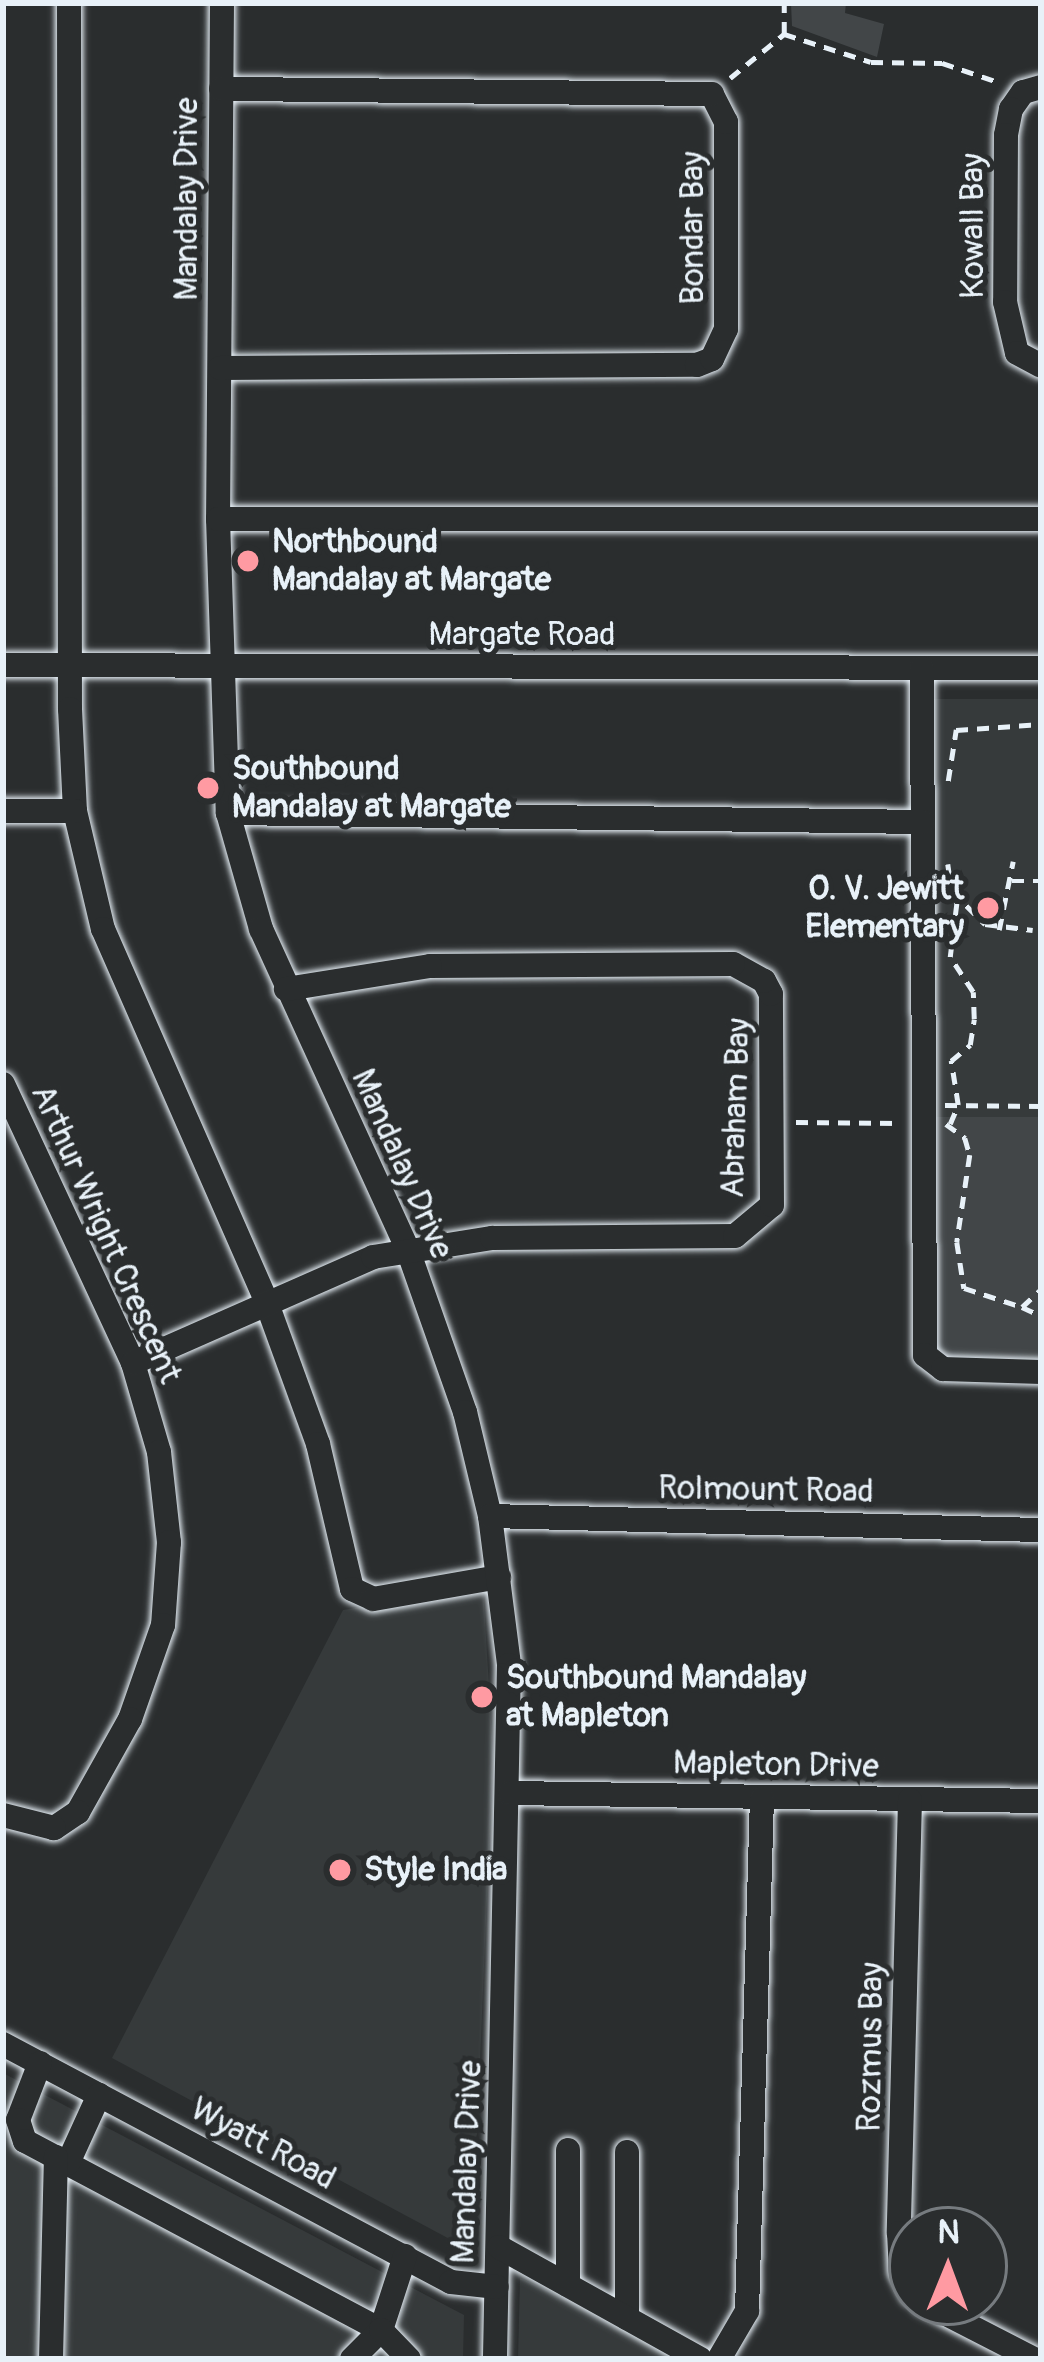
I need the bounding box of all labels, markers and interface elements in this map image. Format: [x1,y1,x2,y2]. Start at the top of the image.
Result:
street label: Mandalay Drive [167,97,207,301]
street label: Bondar Bay [673,151,713,305]
street label: Kowall Bay [953,153,993,299]
place label: Northbound Mandalay at Margate [272,522,551,600]
marker: Northbound Mandalay at Margate [235,548,261,574]
street label: Margate Road [429,615,615,655]
place label: Southbound Mandalay at Margate [232,749,511,827]
marker: Southbound Mandalay at Margate [195,775,221,801]
place label: O. V. Jewitt Elementary [805,869,964,947]
marker: O. V. Jewitt Elementary [975,895,1001,921]
street label: Abraham Bay [713,1017,759,1199]
street label: Mandalay Drive [343,1063,461,1265]
street label: Arthur Wright Crescent [22,1079,190,1389]
street label: Rolmount Road [658,1468,874,1512]
place label: Southbound Mandalay at Mapleton [506,1658,806,1736]
marker: Southbound Mandalay at Mapleton [469,1684,495,1710]
street label: Mapleton Drive [673,1743,879,1787]
place label: Style India [364,1850,507,1890]
marker: Style India [327,1857,353,1883]
street label: Rozmus Bay [850,1962,892,2132]
street label: Mandalay Drive [444,2060,490,2264]
street label: Wyatt Road [184,2089,342,2199]
north arrow [888,2206,1008,2326]
text: N [937,2212,960,2253]

